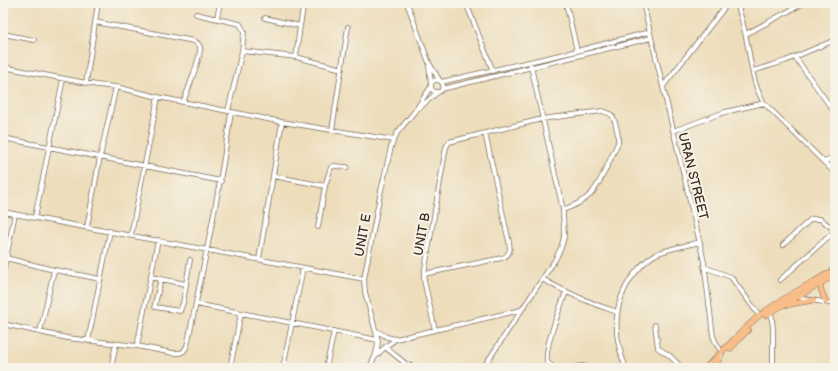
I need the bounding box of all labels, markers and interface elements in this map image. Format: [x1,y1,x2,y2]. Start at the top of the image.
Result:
street label: URAN STREET [674,131,712,222]
street label: UNIT B [410,211,434,257]
street label: UNIT E [351,212,375,258]

